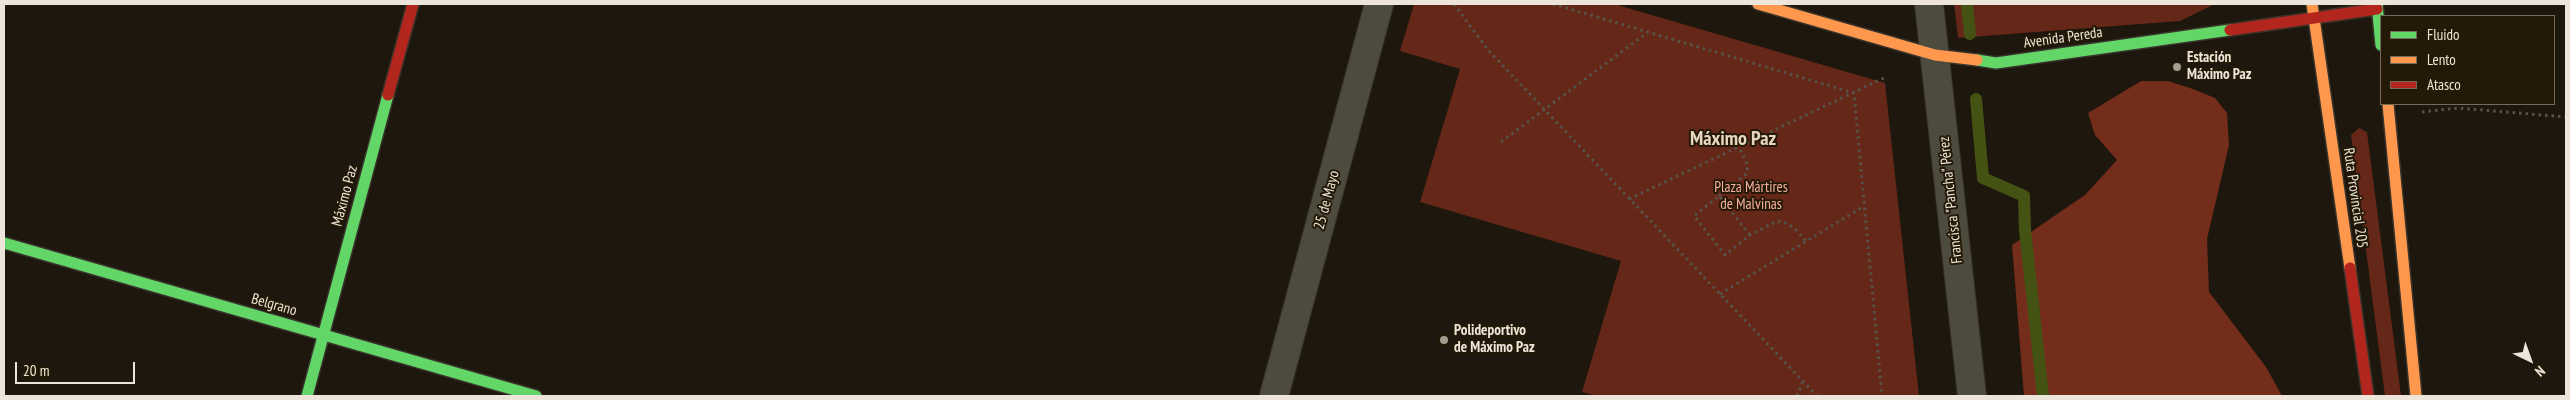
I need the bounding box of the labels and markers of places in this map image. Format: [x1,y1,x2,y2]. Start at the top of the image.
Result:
place label: Estación Máximo Paz [2187,49,2252,84]
marker: Estación Máximo Paz [2171,61,2183,73]
place label: Polideportivo de Máximo Paz [1454,322,1535,357]
marker: Polideportivo de Máximo Paz [1438,334,1450,346]

